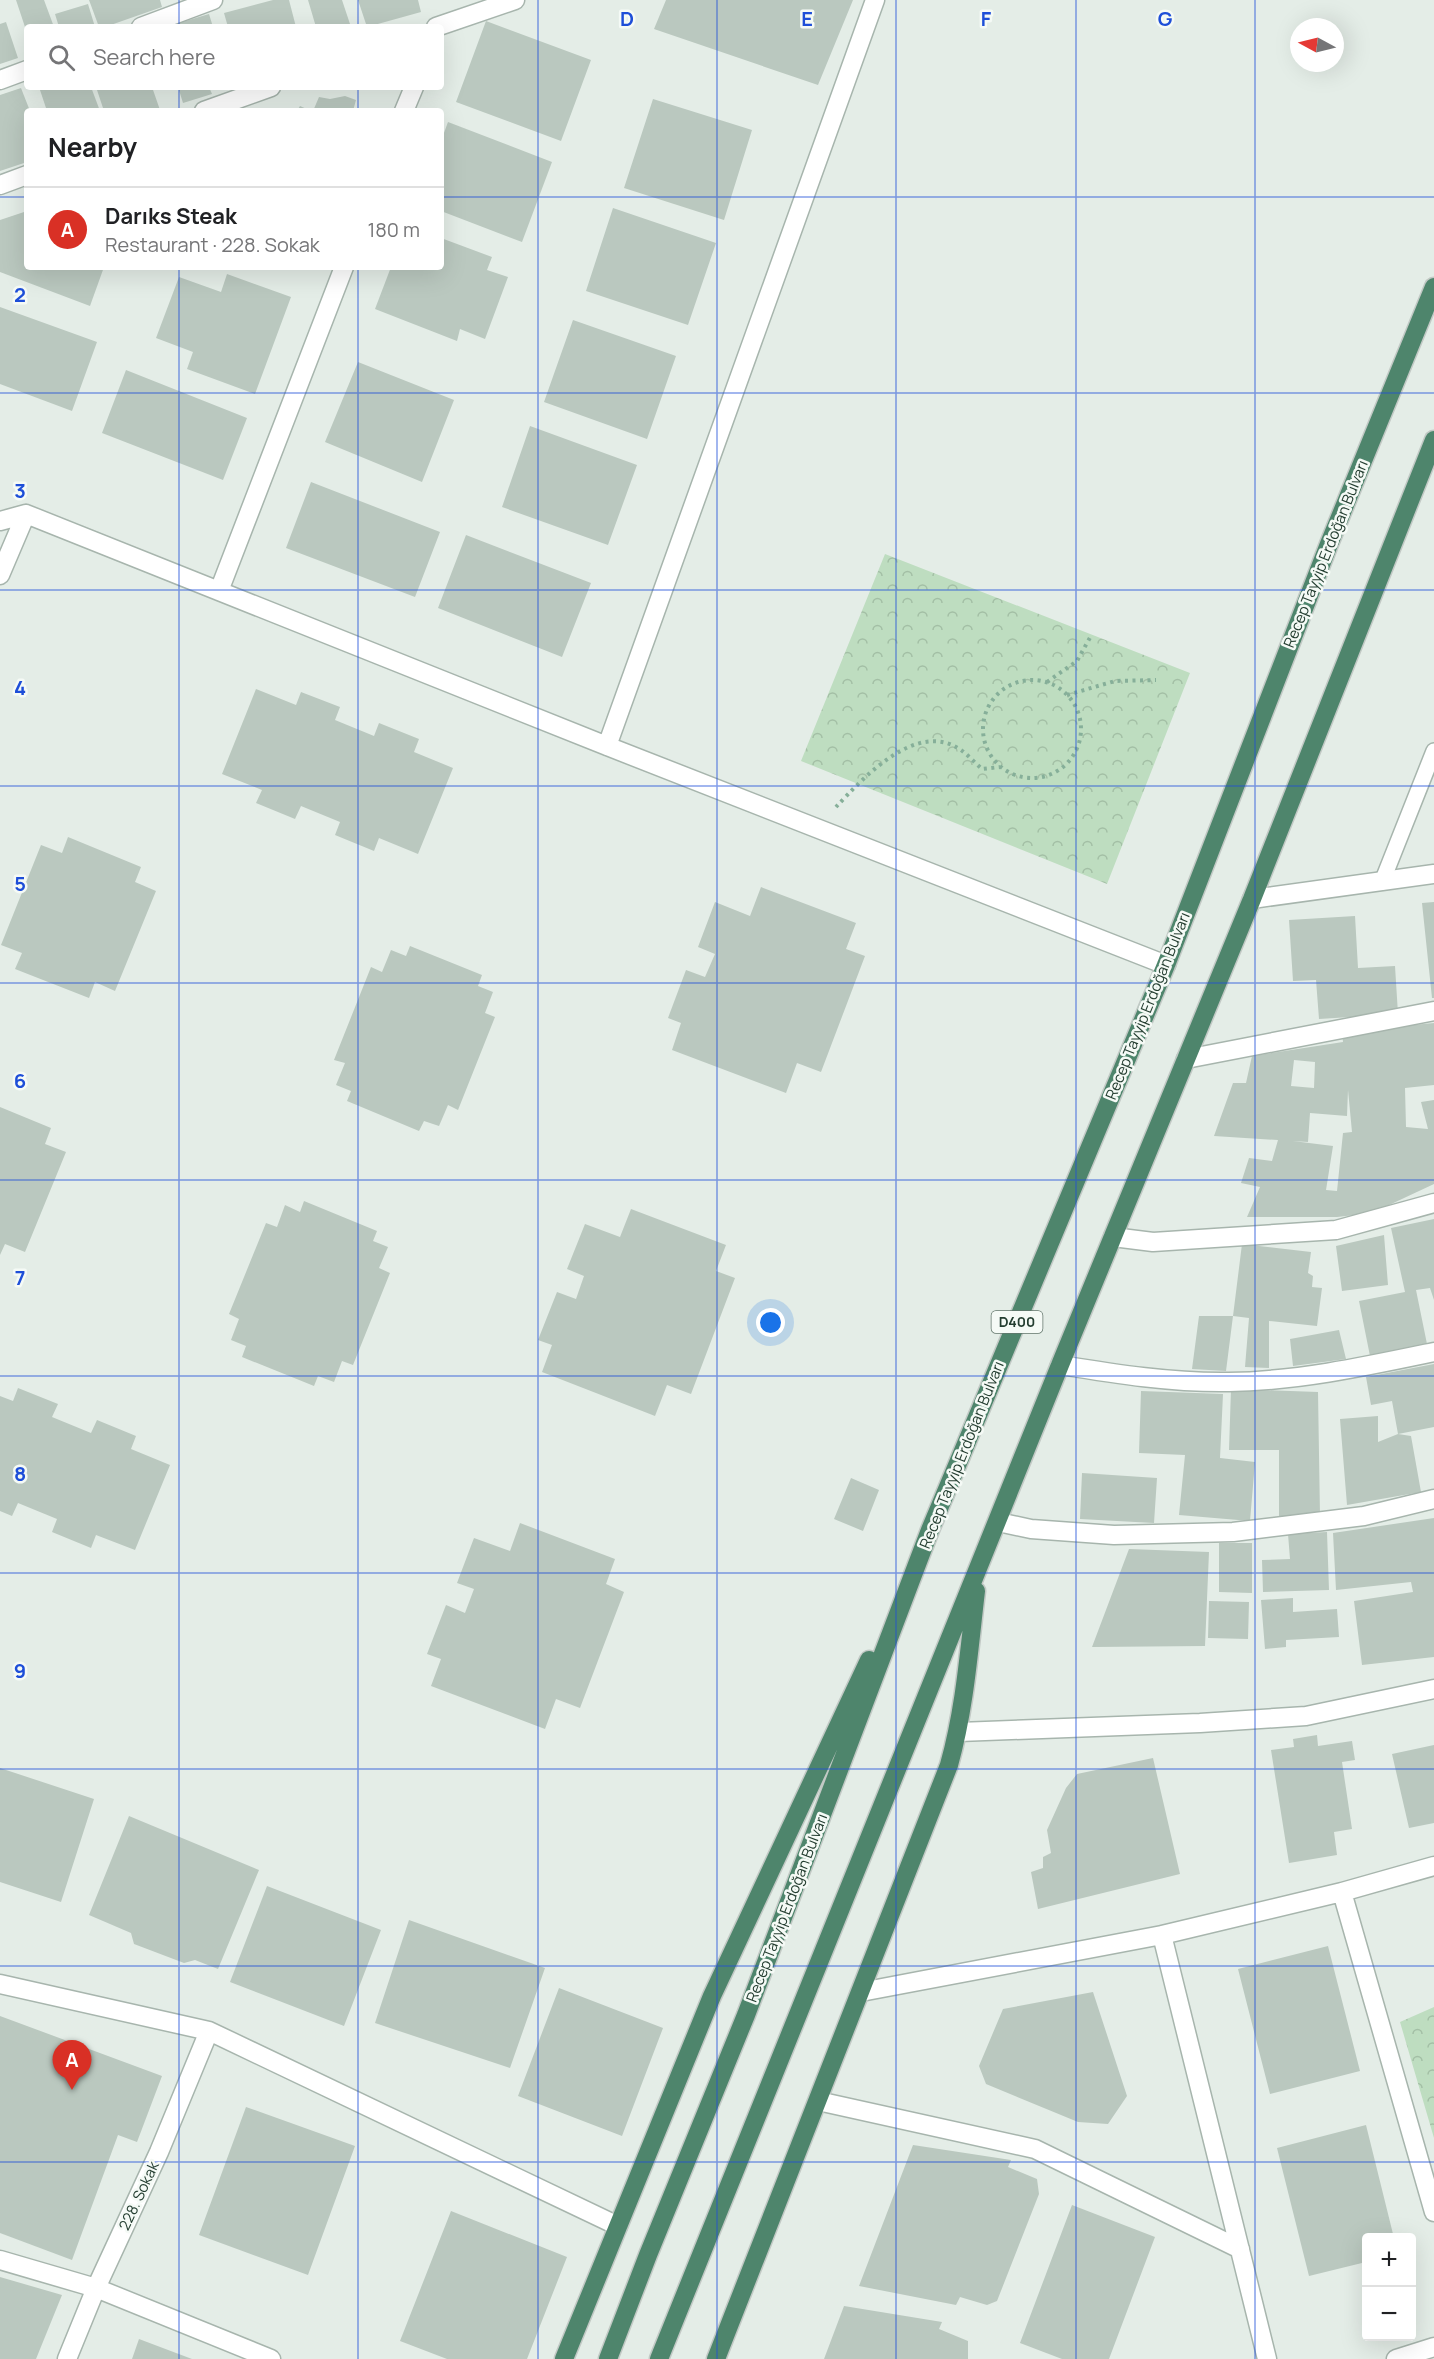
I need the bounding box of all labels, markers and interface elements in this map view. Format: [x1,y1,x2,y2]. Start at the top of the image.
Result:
text: D [620,5,634,32]
text: E [801,5,813,32]
text: F [981,5,992,32]
text: G [1158,5,1173,32]
north arrow [1290,18,1344,72]
search box [24,24,444,90]
icon: search [45,41,78,74]
text: Search here [93,42,215,72]
text: Nearby [48,129,137,165]
text: Darıks Steak [105,201,237,231]
text: A [61,216,74,243]
text: 180 m [367,216,420,243]
text: Restaurant · 228. Sokak [105,231,320,258]
text: 2 [14,281,26,308]
street label: Recep Tayyip Erdoğan Bulvarı [1278,457,1373,651]
text: 3 [14,477,26,504]
text: 4 [14,674,26,701]
text: 5 [14,870,26,897]
street label: Recep Tayyip Erdoğan Bulvarı [1100,909,1195,1103]
text: 6 [14,1067,26,1094]
text: 7 [15,1264,25,1291]
your location [756,1308,785,1337]
road number: D400 [992,1311,1042,1333]
street label: Recep Tayyip Erdoğan Bulvarı [914,1358,1009,1552]
text: 8 [14,1460,26,1487]
text: 9 [14,1657,26,1684]
street label: Recep Tayyip Erdoğan Bulvarı [741,1811,832,2005]
pin: A [52,2040,92,2090]
street label: 228. Sokak [113,2157,164,2234]
map controls [1362,2233,1416,2341]
button: + [1362,2233,1416,2287]
button: − [1362,2287,1416,2341]

